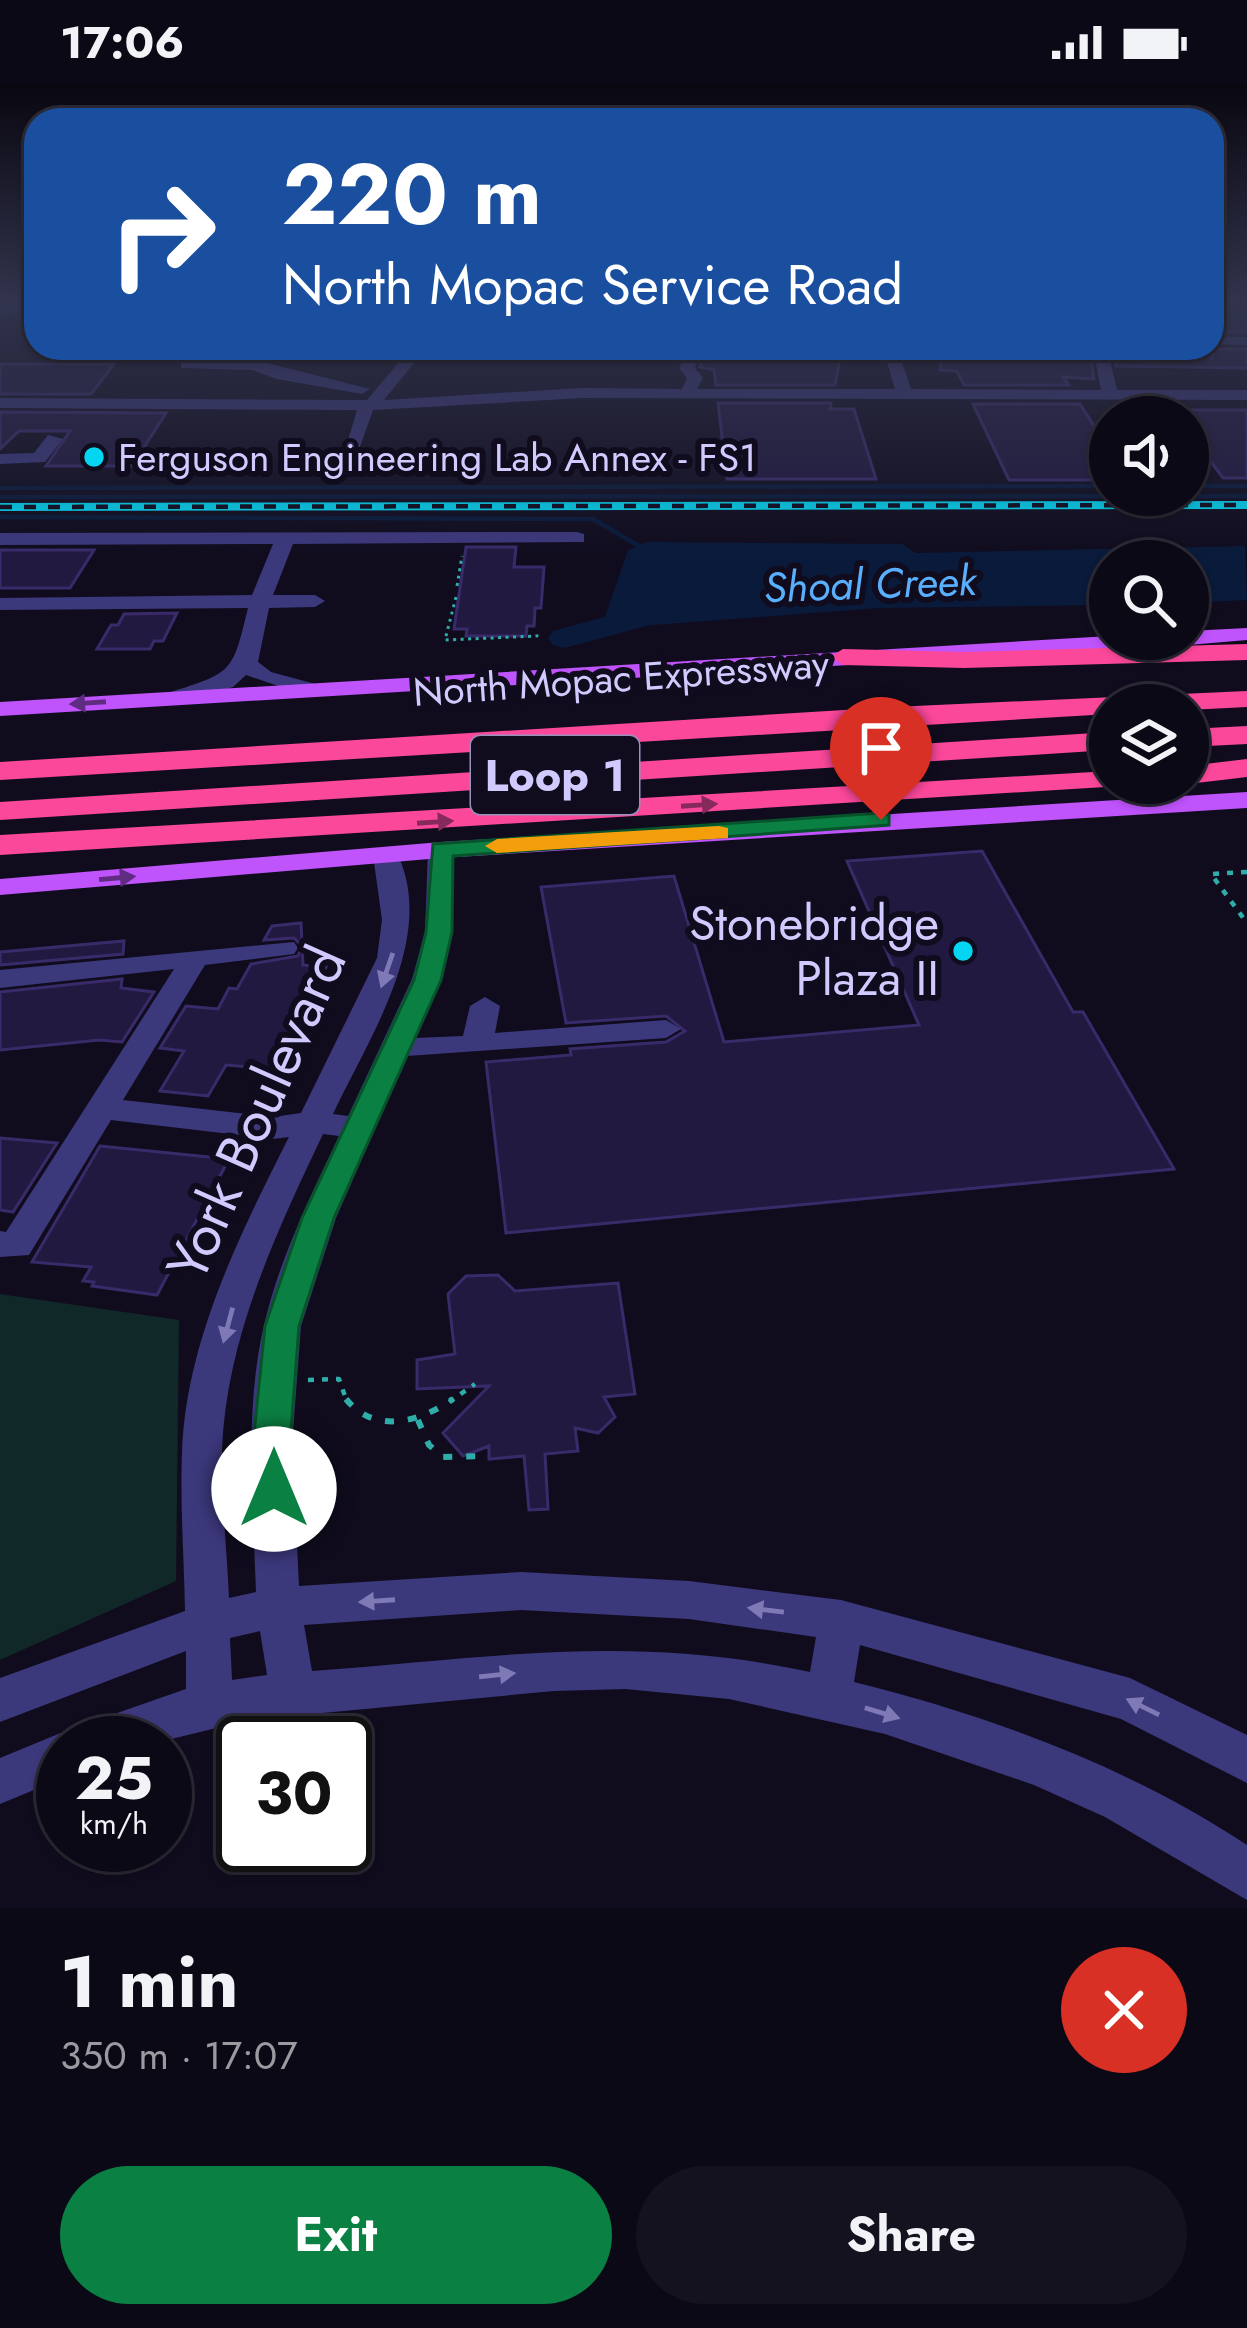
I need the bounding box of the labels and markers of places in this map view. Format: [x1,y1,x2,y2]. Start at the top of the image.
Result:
place label: Ferguson Engineering Lab Annex - FS1 [118,429,757,486]
marker: Ferguson Engineering Lab Annex - FS1 [81,444,107,470]
pin [830,697,932,820]
place label: Stonebridge Plaza II [689,889,939,1013]
marker: Stonebridge Plaza II [950,938,976,964]

